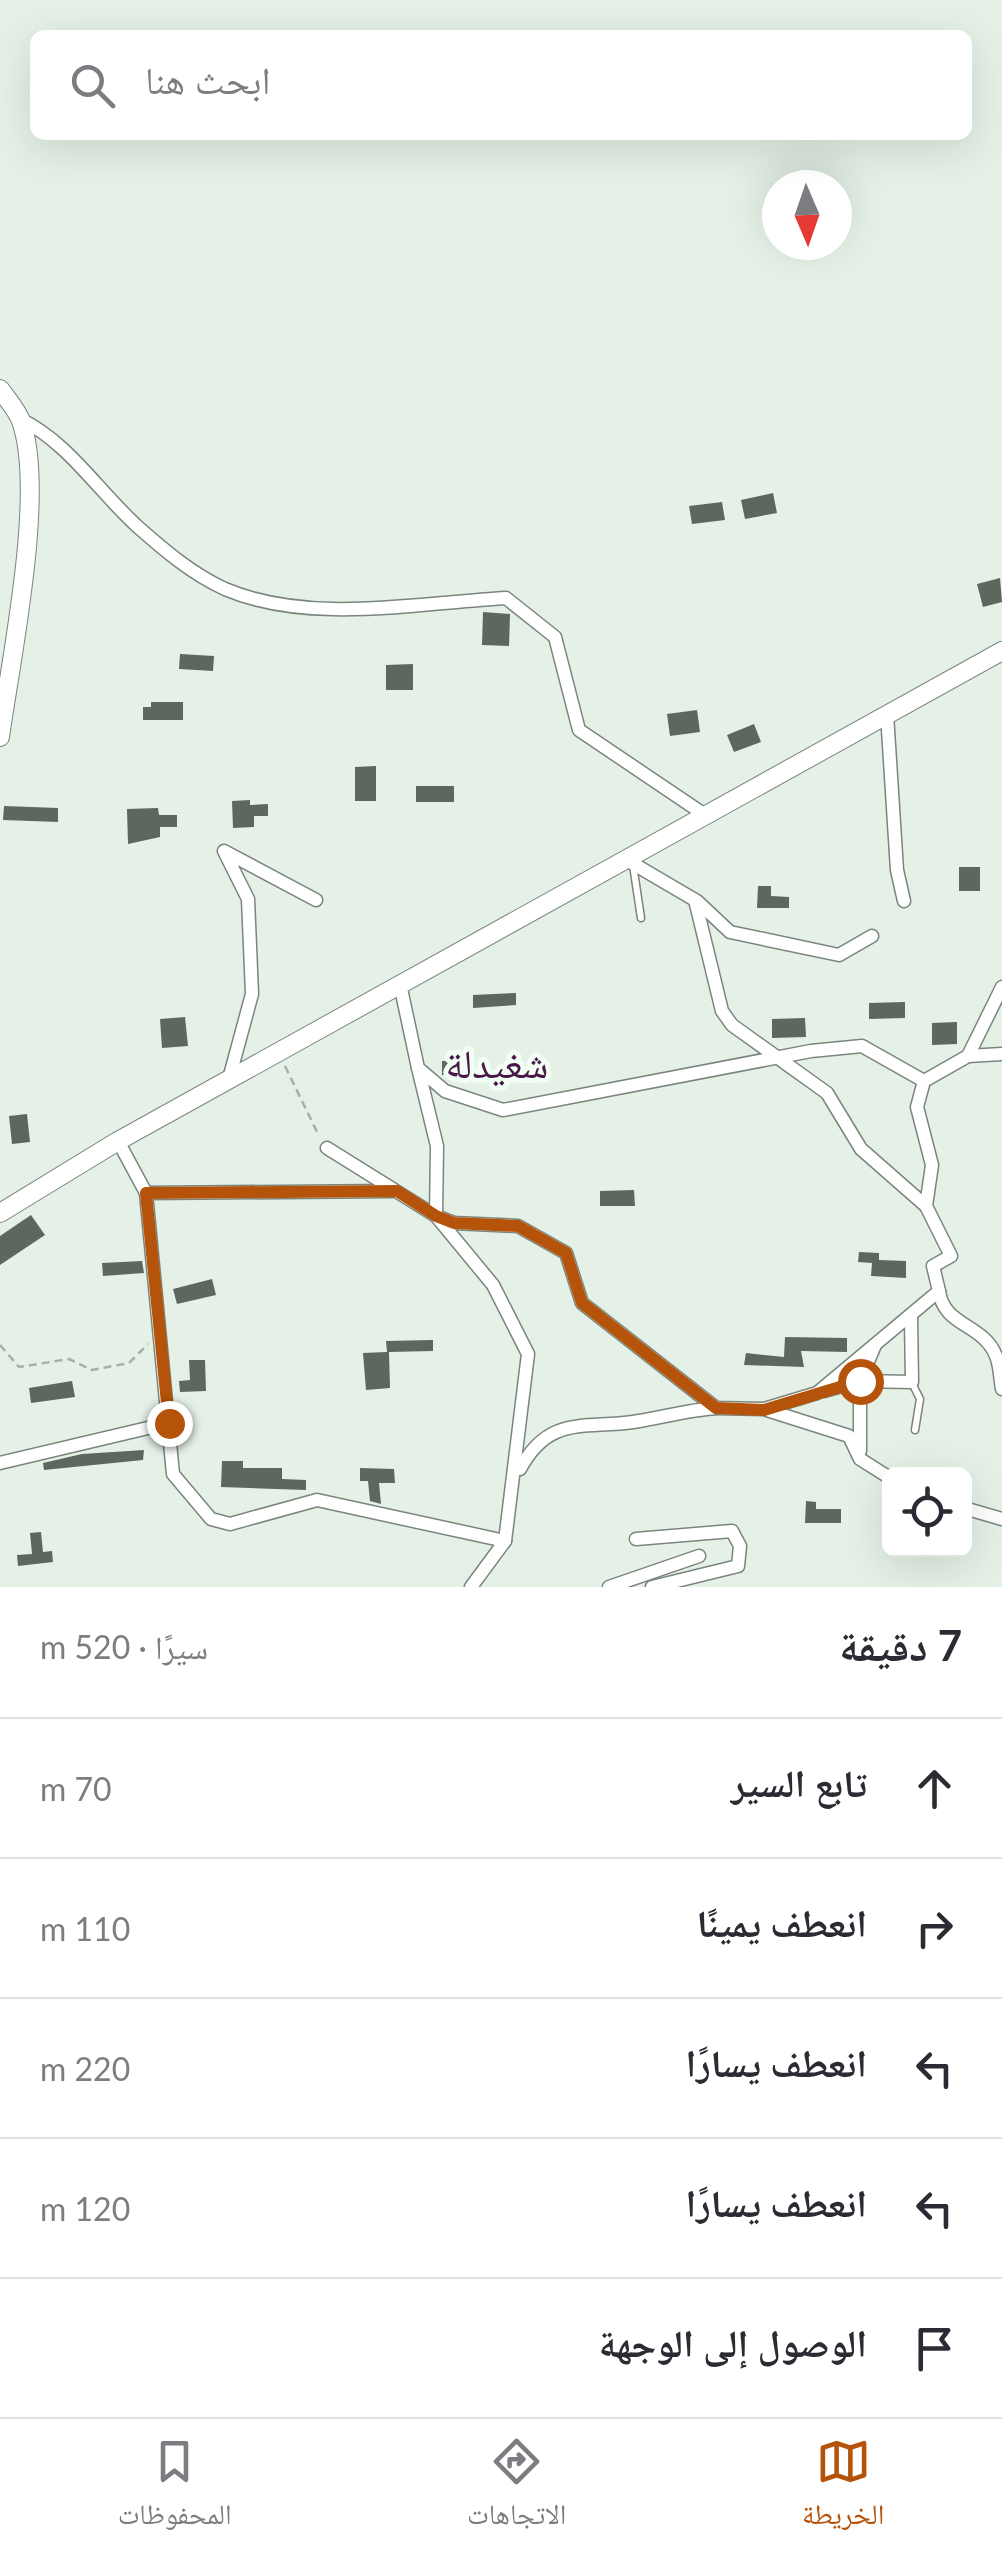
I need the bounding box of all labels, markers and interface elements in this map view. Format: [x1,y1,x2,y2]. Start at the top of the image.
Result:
search box [30,30,972,140]
text: ابحث هنا [145,56,271,102]
icon: search [65,58,120,113]
north arrow [762,170,852,260]
district label: شغيدلة [446,1039,548,1087]
route start [838,1359,884,1405]
route end [147,1401,193,1447]
map controls [882,1467,972,1557]
button: locate [882,1467,972,1557]
text: 7 دقيقة [839,1620,962,1670]
text: سيرًا · 520 m [40,1627,208,1666]
text: تابع السير [731,1759,867,1805]
icon: ahead [907,1761,962,1816]
text: 70 m [40,1769,112,1808]
text: انعطف يمينًا [697,1899,867,1945]
icon: right [907,1901,962,1956]
text: 110 m [40,1909,130,1948]
text: انعطف يسارًا [685,2039,867,2085]
icon: left [907,2041,962,2096]
text: 220 m [40,2049,130,2088]
text: انعطف يسارًا [685,2179,867,2225]
icon: left [907,2181,962,2236]
text: 120 m [40,2189,130,2228]
text: الوصول إلى الوجهة [599,2319,867,2365]
icon: arrive [907,2321,962,2376]
tab: المحفوظات [118,2434,232,2542]
tab: الاتجاهات [467,2434,566,2542]
tab: الخريطة [802,2434,884,2542]

